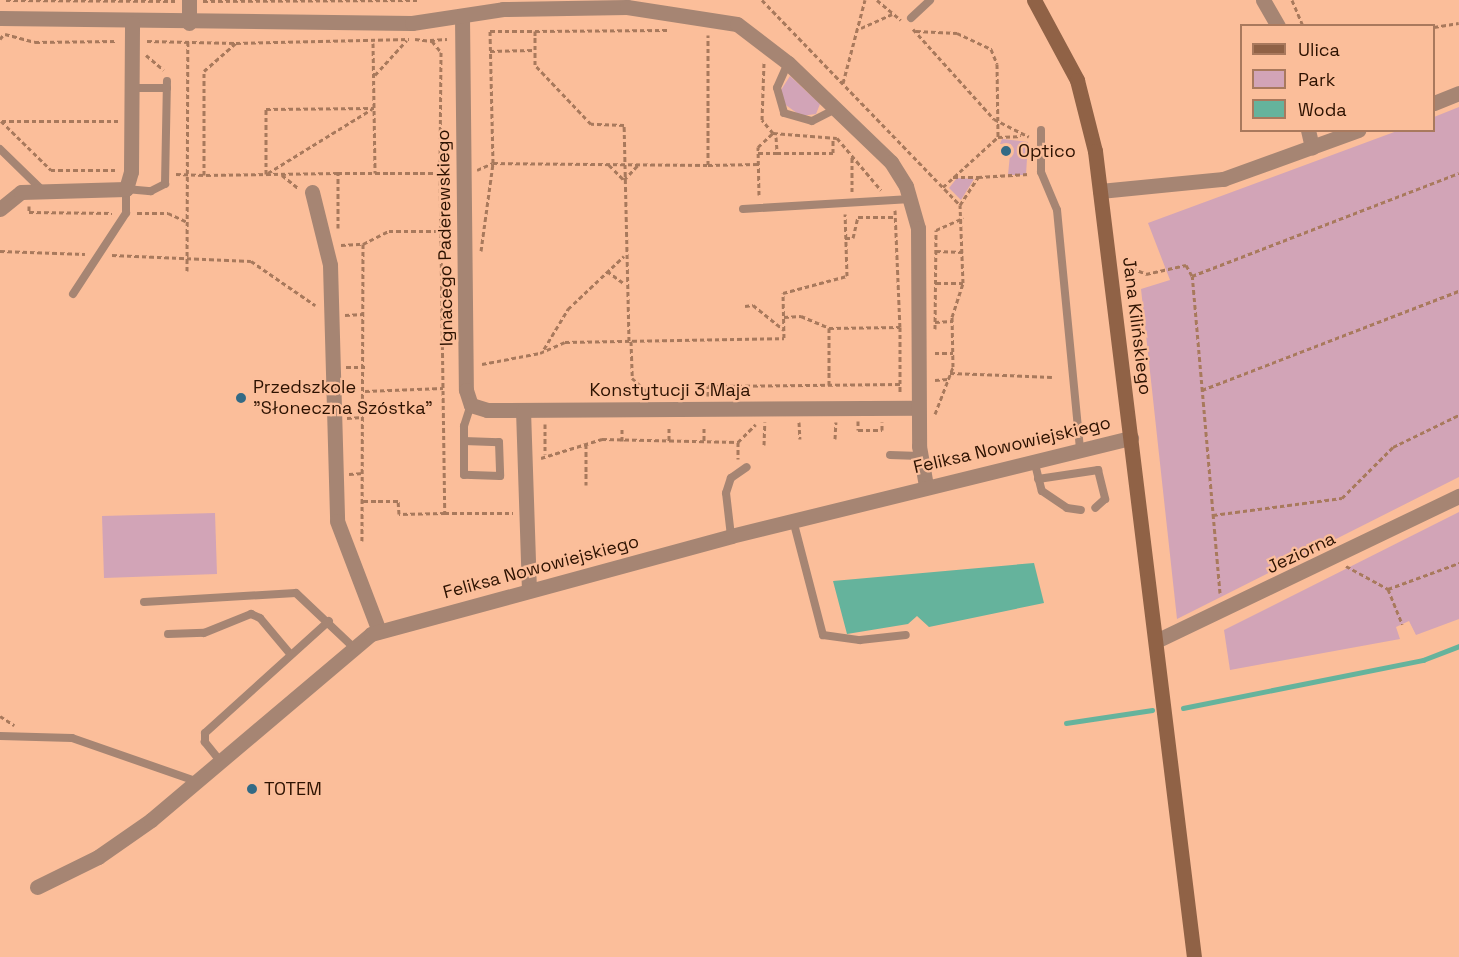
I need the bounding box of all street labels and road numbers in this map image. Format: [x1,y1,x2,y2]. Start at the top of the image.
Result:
street label: Ignacego Paderewskiego [432,129,458,347]
street label: Jana Kilińskiego [1118,256,1156,396]
street label: Konstytucji 3 Maja [589,379,751,401]
street label: Feliksa Nowowiejskiego [911,412,1113,478]
street label: Jeziorna [1263,528,1339,578]
street label: Feliksa Nowowiejskiego [441,530,641,604]

